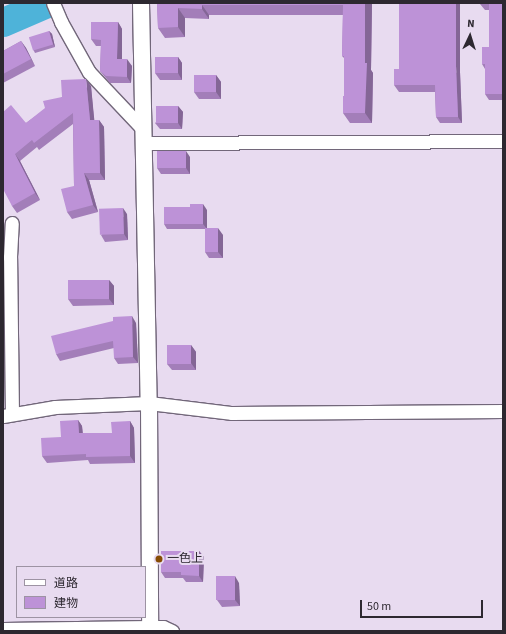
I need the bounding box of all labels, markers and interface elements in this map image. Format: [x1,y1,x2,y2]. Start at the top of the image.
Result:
north arrow [450,16,490,56]
text: N [467,16,475,31]
place label: 一色上 [167,552,203,566]
marker: 一色上 [154,554,164,564]
legend [16,566,146,618]
text: 道路 [54,575,78,592]
scale bar [362,592,485,618]
text: 建物 [54,595,78,612]
text: 50 m [367,598,391,615]

